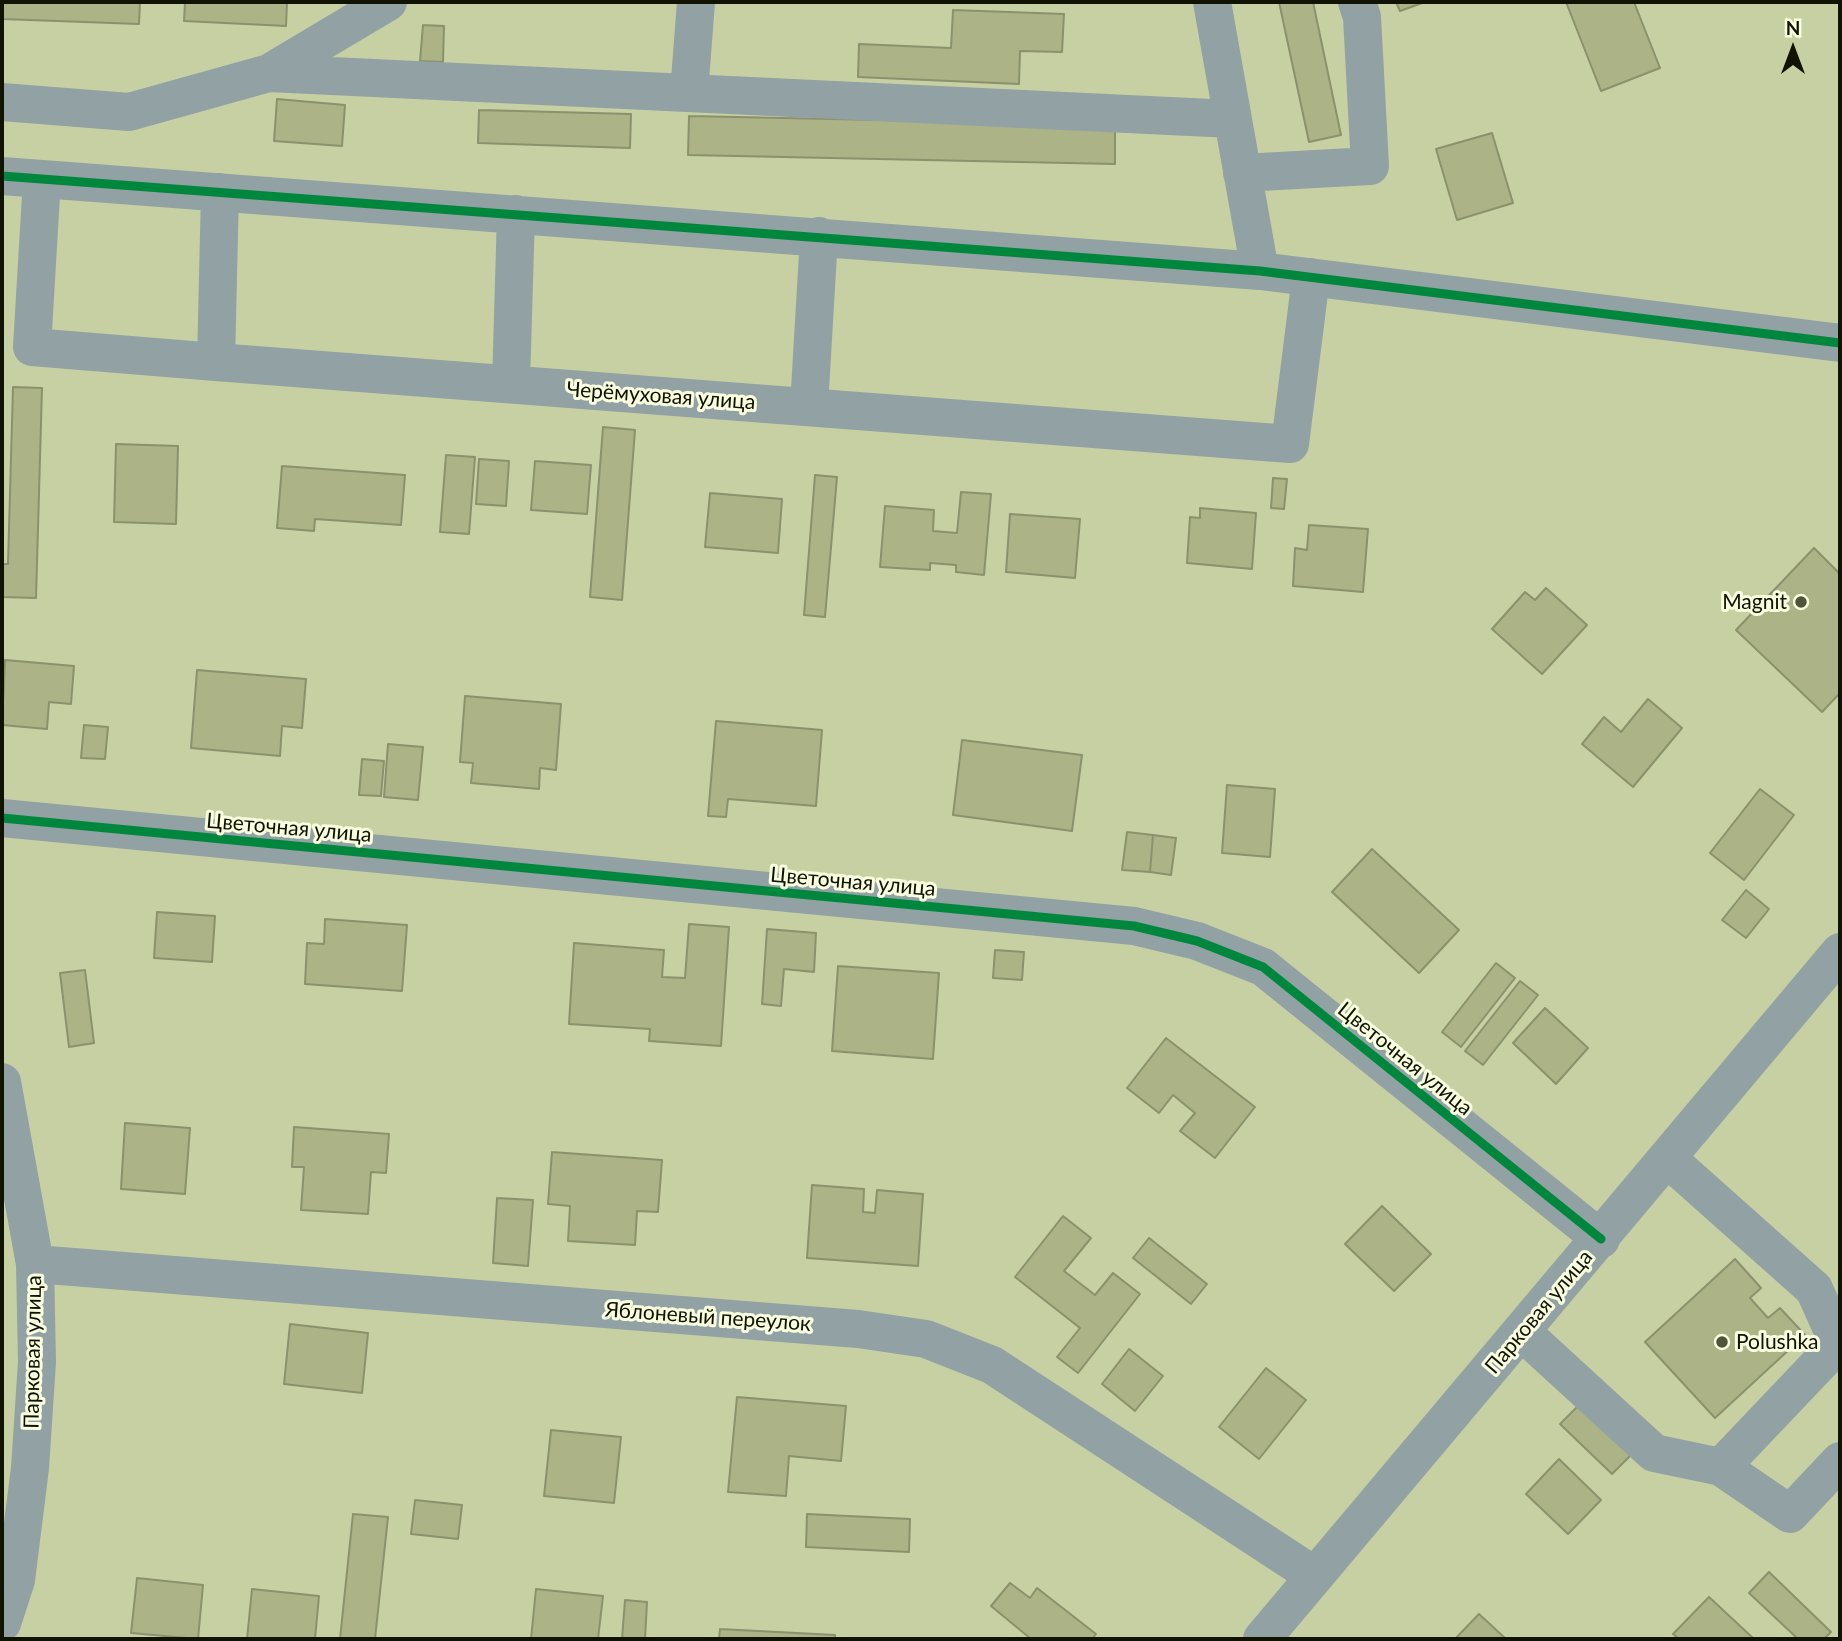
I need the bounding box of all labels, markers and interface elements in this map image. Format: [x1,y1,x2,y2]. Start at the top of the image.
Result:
north arrow [1758,14,1828,84]
text: N [1786,16,1800,39]
street label: Черёмуховая улица [566,377,756,415]
place label: Magnit [1722,589,1787,615]
marker: Magnit [1793,594,1809,610]
street label: Цветочная улица [205,808,373,848]
street label: Цветочная улица [769,862,937,902]
street label: Цветочная улица [1333,997,1477,1121]
street label: Парковая улица [1480,1245,1598,1379]
street label: Парковая улица [19,1275,47,1429]
street label: Яблоневый переулок [604,1297,812,1337]
place label: Polushka [1736,1329,1819,1355]
marker: Polushka [1714,1334,1730,1350]

